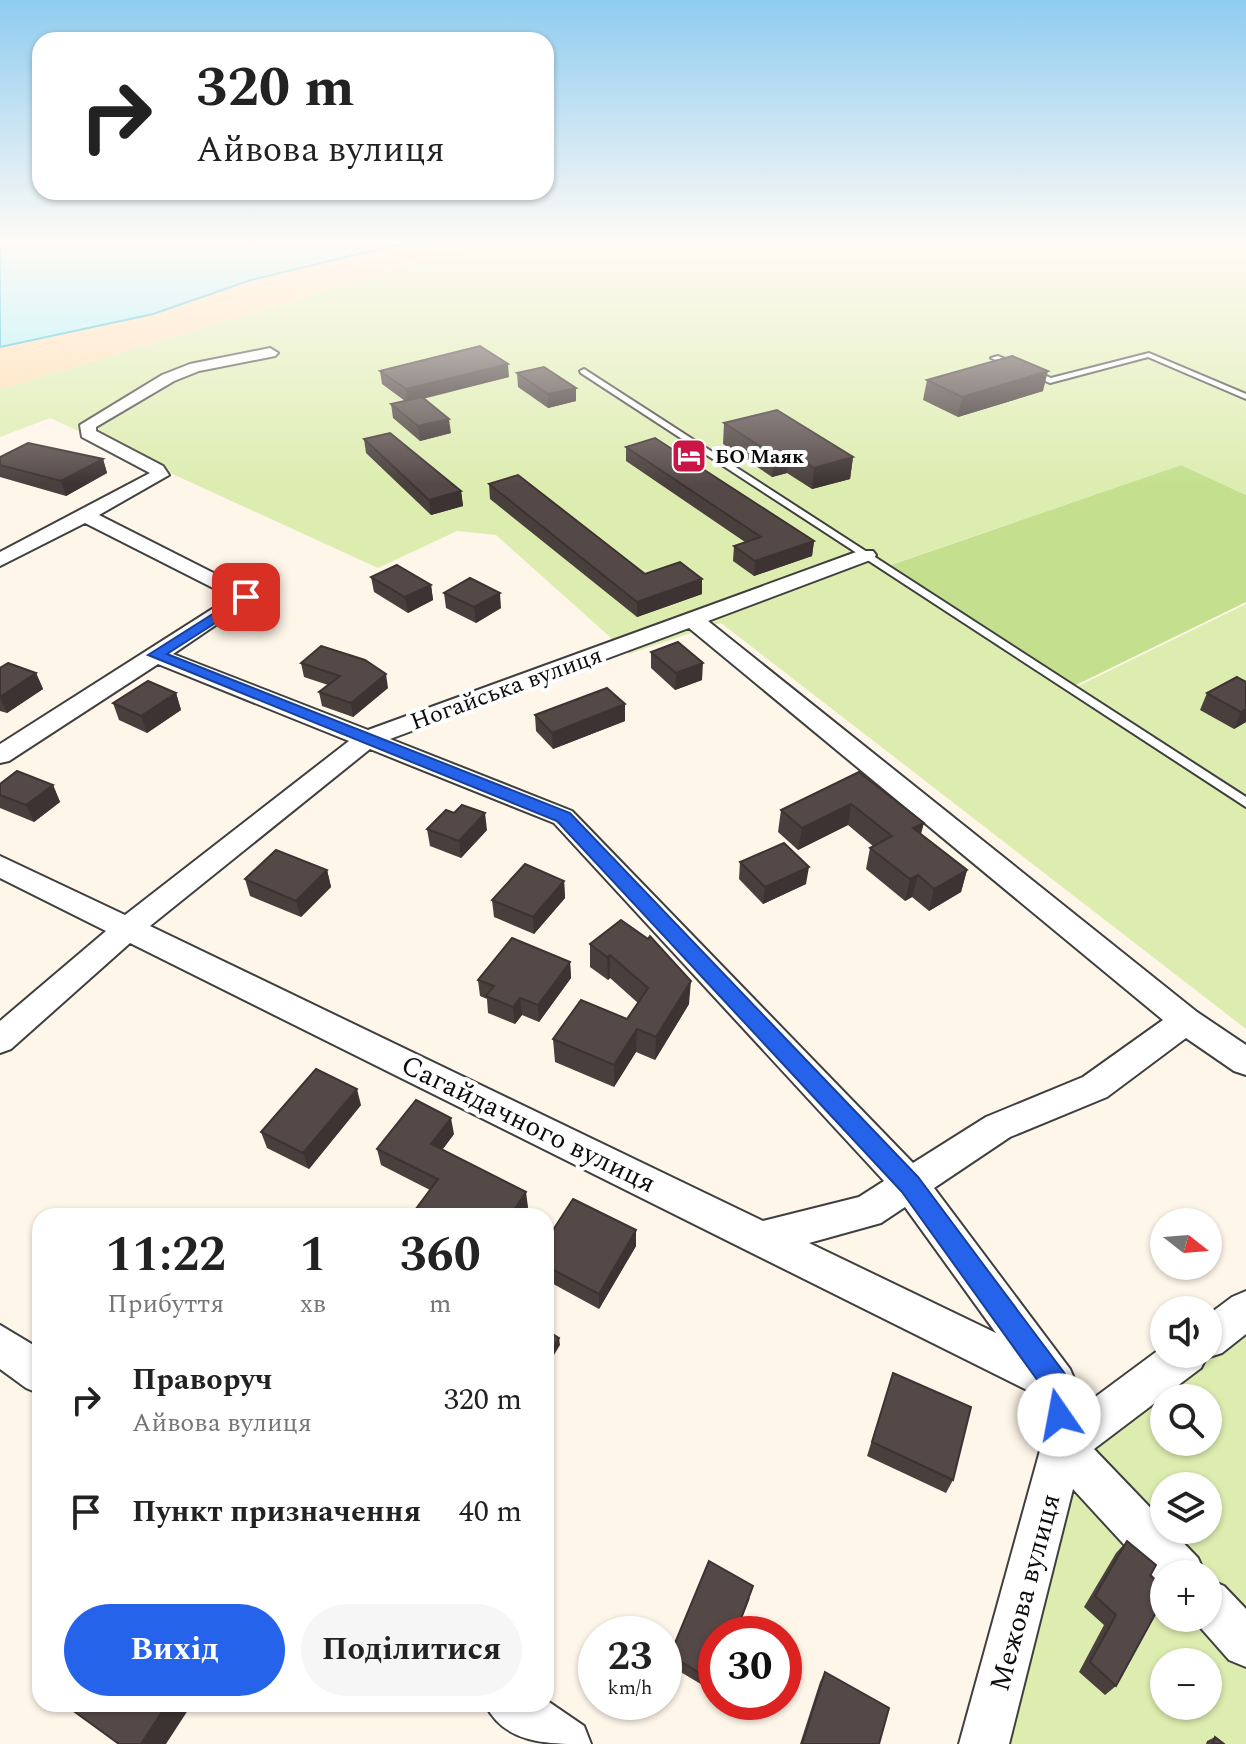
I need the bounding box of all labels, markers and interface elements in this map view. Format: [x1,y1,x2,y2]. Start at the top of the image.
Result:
text: 320 m [196,46,355,131]
icon: right [64,64,168,168]
text: Айвова вулиця [196,123,445,178]
hotel icon: БО Маяк [670,437,708,475]
place label: БО Маяк [715,442,804,472]
pin [212,563,280,631]
icon: arrive [224,575,268,619]
street label: Ногайська вулиця [405,638,607,740]
street label: Сагайдачного вулиця [394,1044,663,1205]
north arrow [1150,1208,1222,1280]
map controls [1150,1208,1222,1720]
text: 11:22 [105,1219,226,1292]
text: 1 [299,1219,326,1292]
text: 360 [400,1219,481,1292]
text: Прибуття [107,1284,224,1324]
text: хв [300,1284,326,1324]
text: m [429,1284,451,1324]
button: sound [1150,1296,1222,1368]
text: Праворуч [132,1357,272,1403]
position arrow [1017,1373,1101,1457]
text: 320 m [444,1377,522,1423]
icon: right [64,1378,108,1422]
button: search [1150,1384,1222,1456]
text: Айвова вулиця [132,1403,312,1443]
button: layers [1150,1472,1222,1544]
text: Пункт призначення [132,1489,421,1535]
text: 40 m [459,1489,522,1535]
street label: Межова вулиця [978,1489,1072,1696]
icon: arrive [64,1490,108,1534]
button: + [1150,1560,1222,1632]
button: Вихід [64,1604,285,1696]
button: Поділитися [301,1604,522,1696]
speed limit sign: 30 [698,1616,802,1720]
text: 23 [608,1627,652,1688]
button: − [1150,1648,1222,1720]
text: km/h [608,1673,653,1703]

